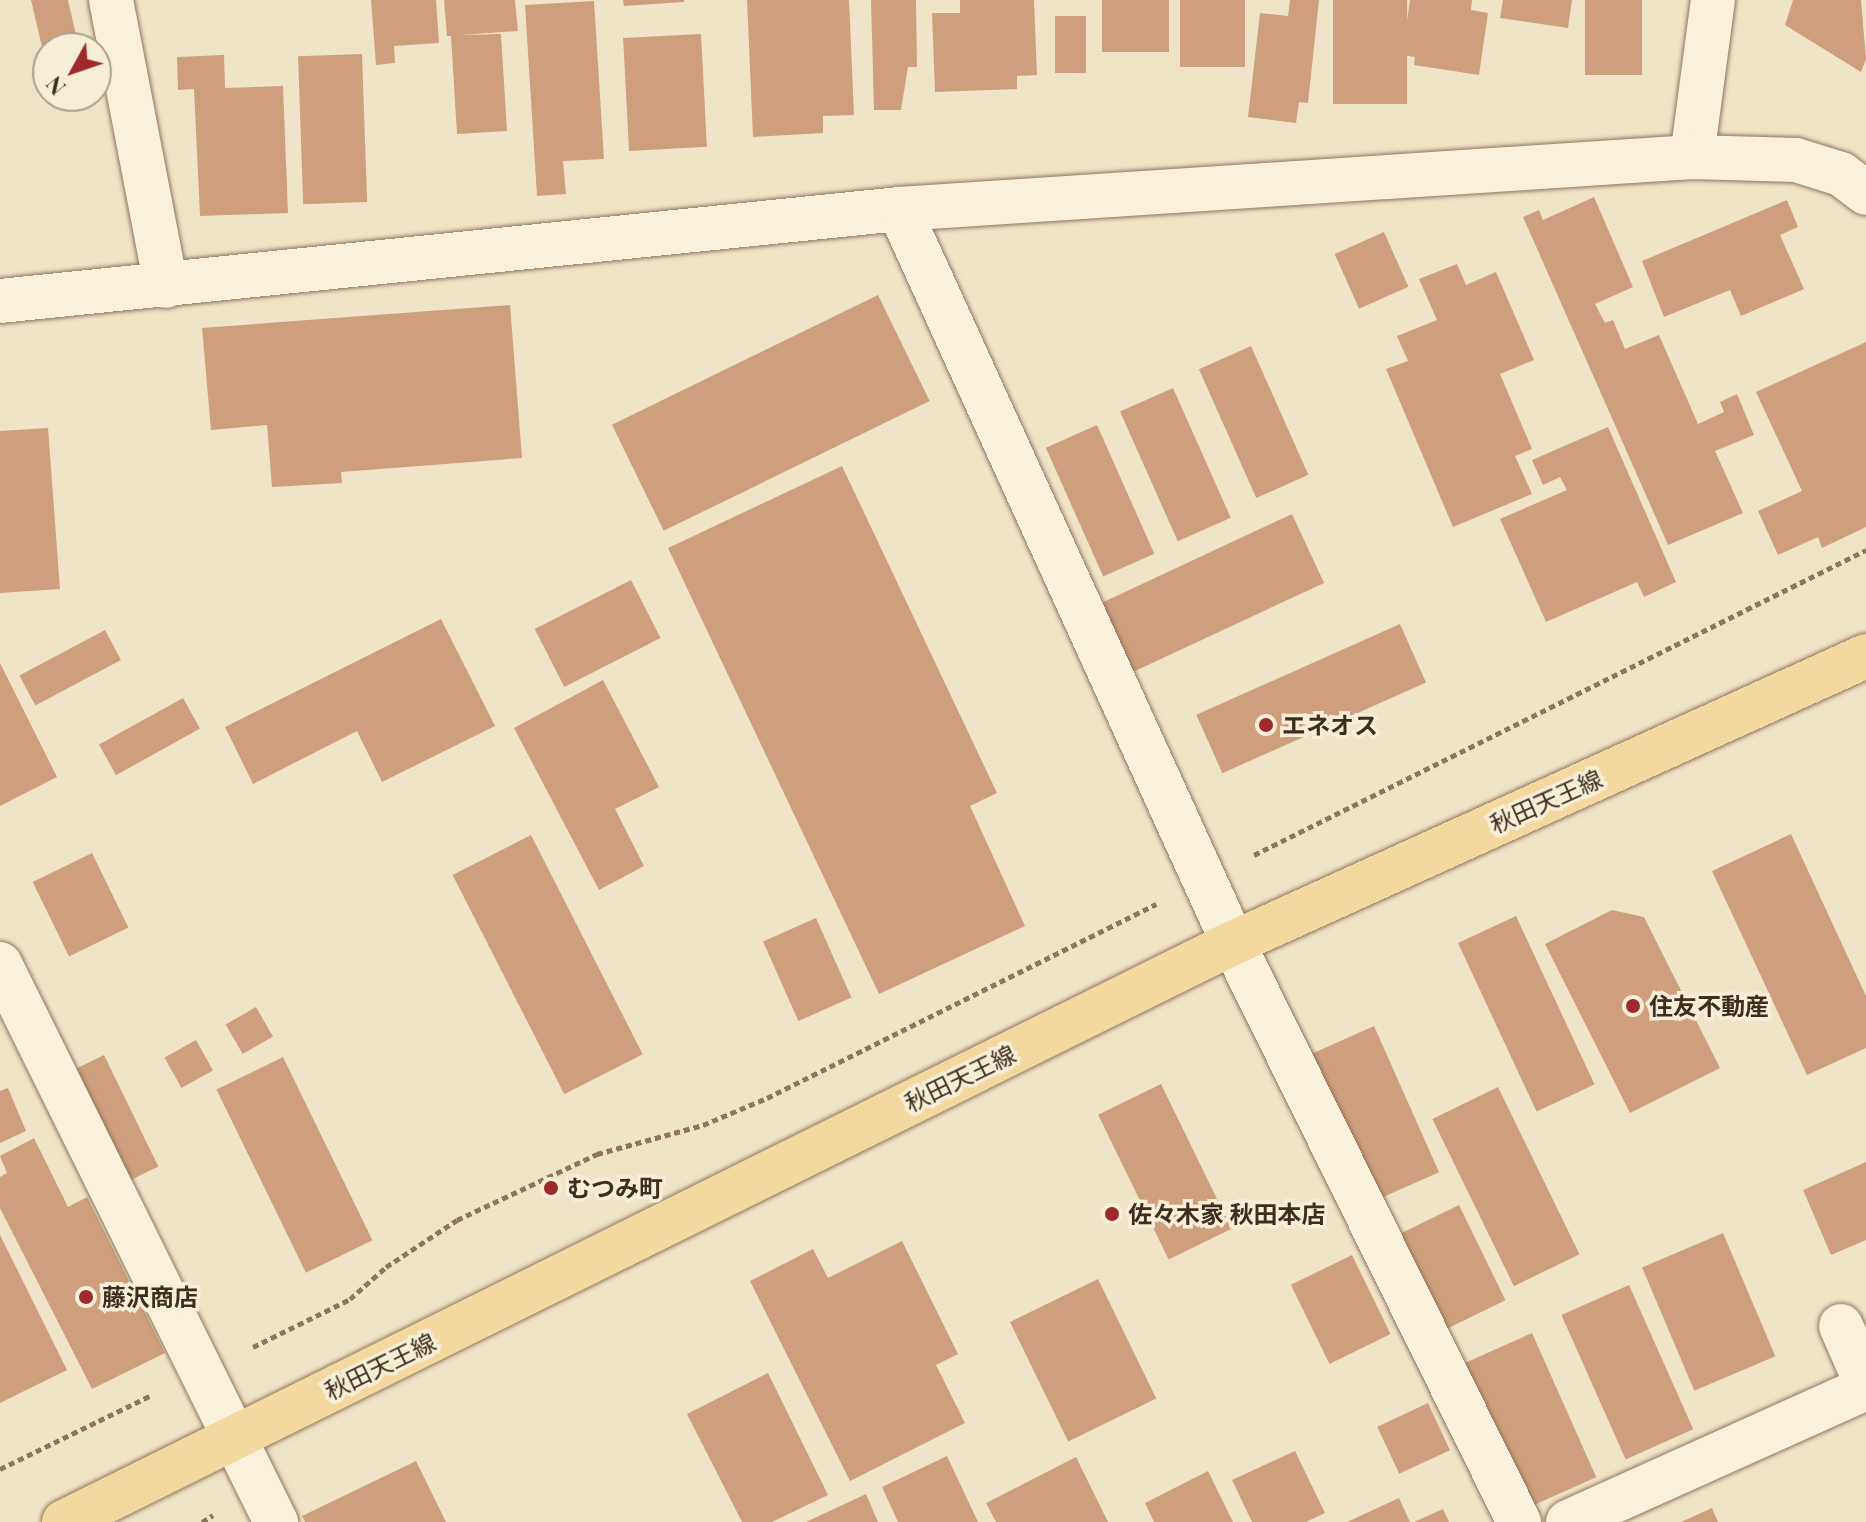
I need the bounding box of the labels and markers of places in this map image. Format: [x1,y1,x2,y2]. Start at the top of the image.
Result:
place label: エネオス [1282,711,1378,739]
marker: エネオス [1257,716,1275,734]
place label: 住友不動産 [1649,992,1769,1020]
marker: 住友不動産 [1624,997,1642,1015]
place label: むつみ町 [567,1174,663,1202]
marker: むつみ町 [542,1179,560,1197]
place label: 佐々木家 秋田本店 [1128,1200,1326,1228]
marker: 佐々木家 秋田本店 [1103,1205,1121,1223]
place label: 藤沢商店 [102,1283,198,1311]
marker: 藤沢商店 [77,1288,95,1306]

